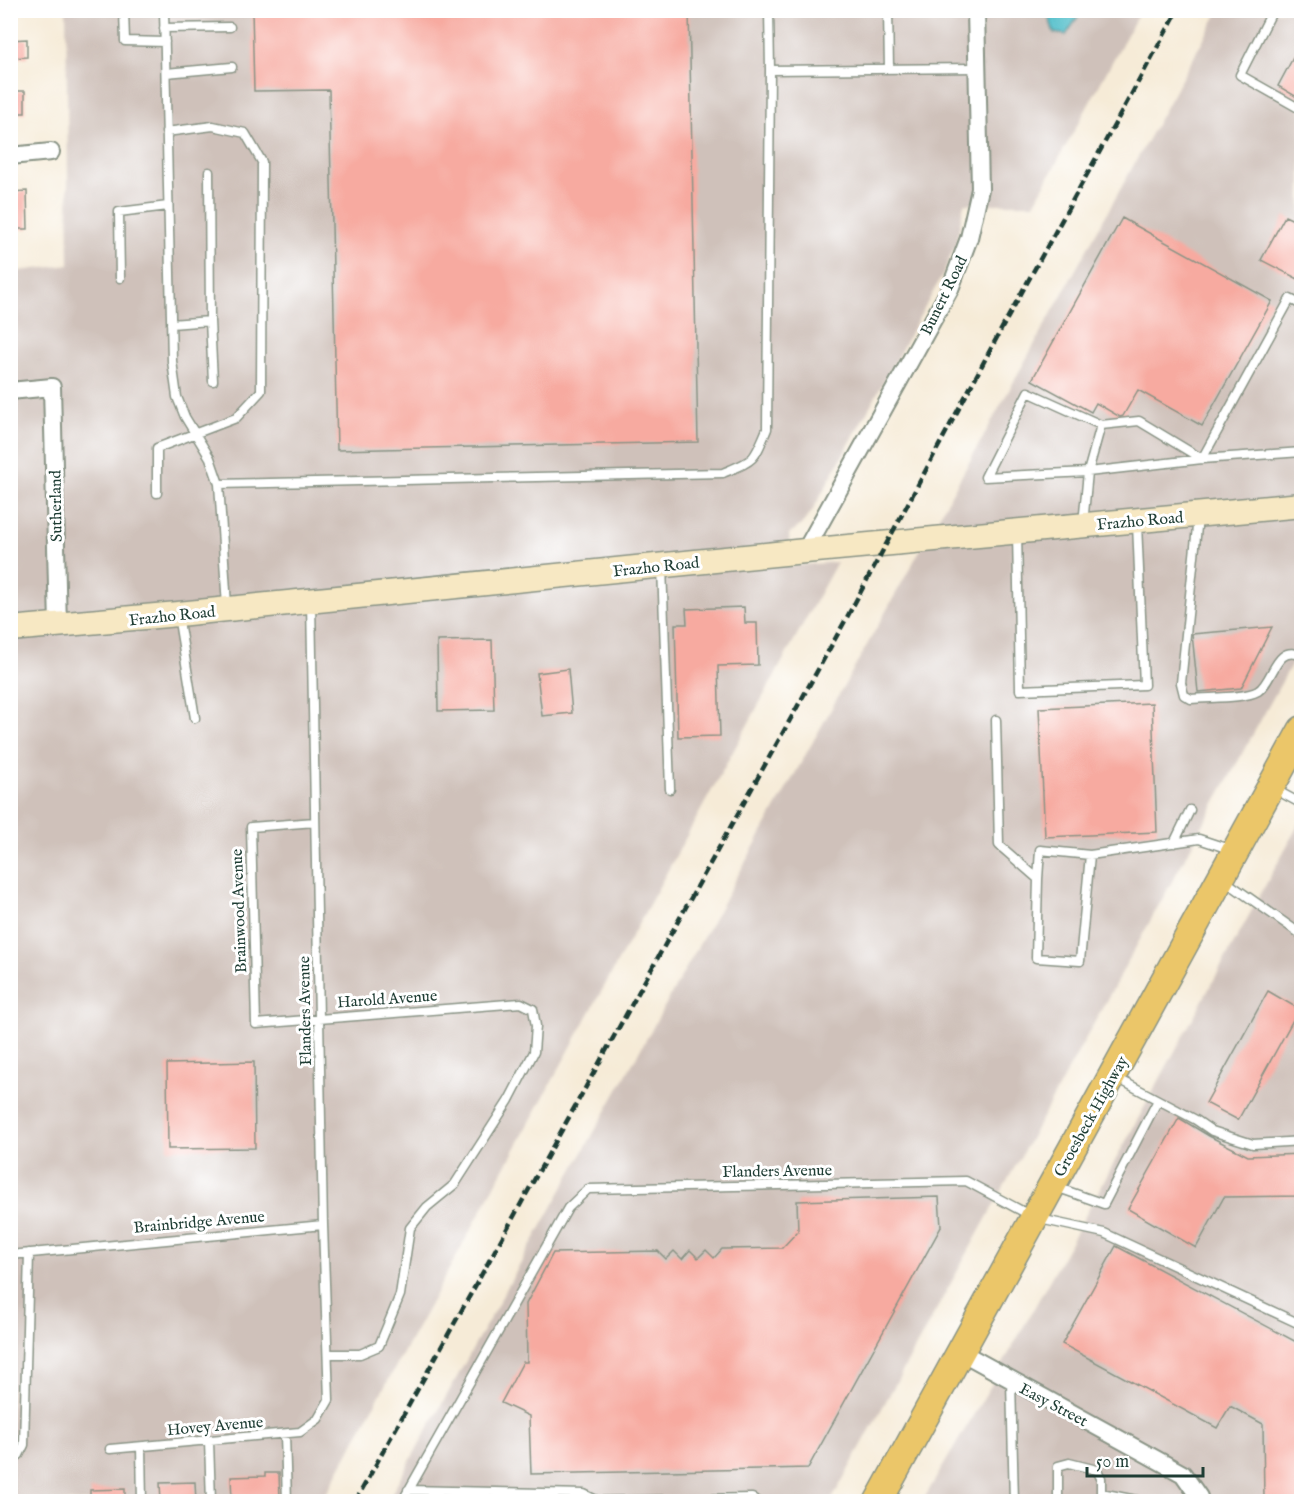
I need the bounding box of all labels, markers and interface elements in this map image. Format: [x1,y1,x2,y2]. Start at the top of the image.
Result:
street label: Bunert Road [917,253,973,339]
street label: Sutherland [46,469,68,542]
street label: Frazho Road [1096,508,1185,536]
street label: Frazho Road [612,553,701,582]
street label: Frazho Road [128,602,217,631]
street label: Brainwood Avenue [228,848,252,974]
street label: Flanders Avenue [295,956,317,1066]
street label: Harold Avenue [336,987,438,1013]
street label: Groesbeck Highway [1050,1053,1133,1181]
street label: Flanders Avenue [722,1161,832,1183]
street label: Brainbridge Avenue [133,1207,266,1239]
street label: Easy Street [1015,1379,1091,1432]
street label: Hovey Avenue [166,1413,264,1441]
scale bar [1087,1440,1202,1478]
text: 50 m [1096,1451,1129,1474]

